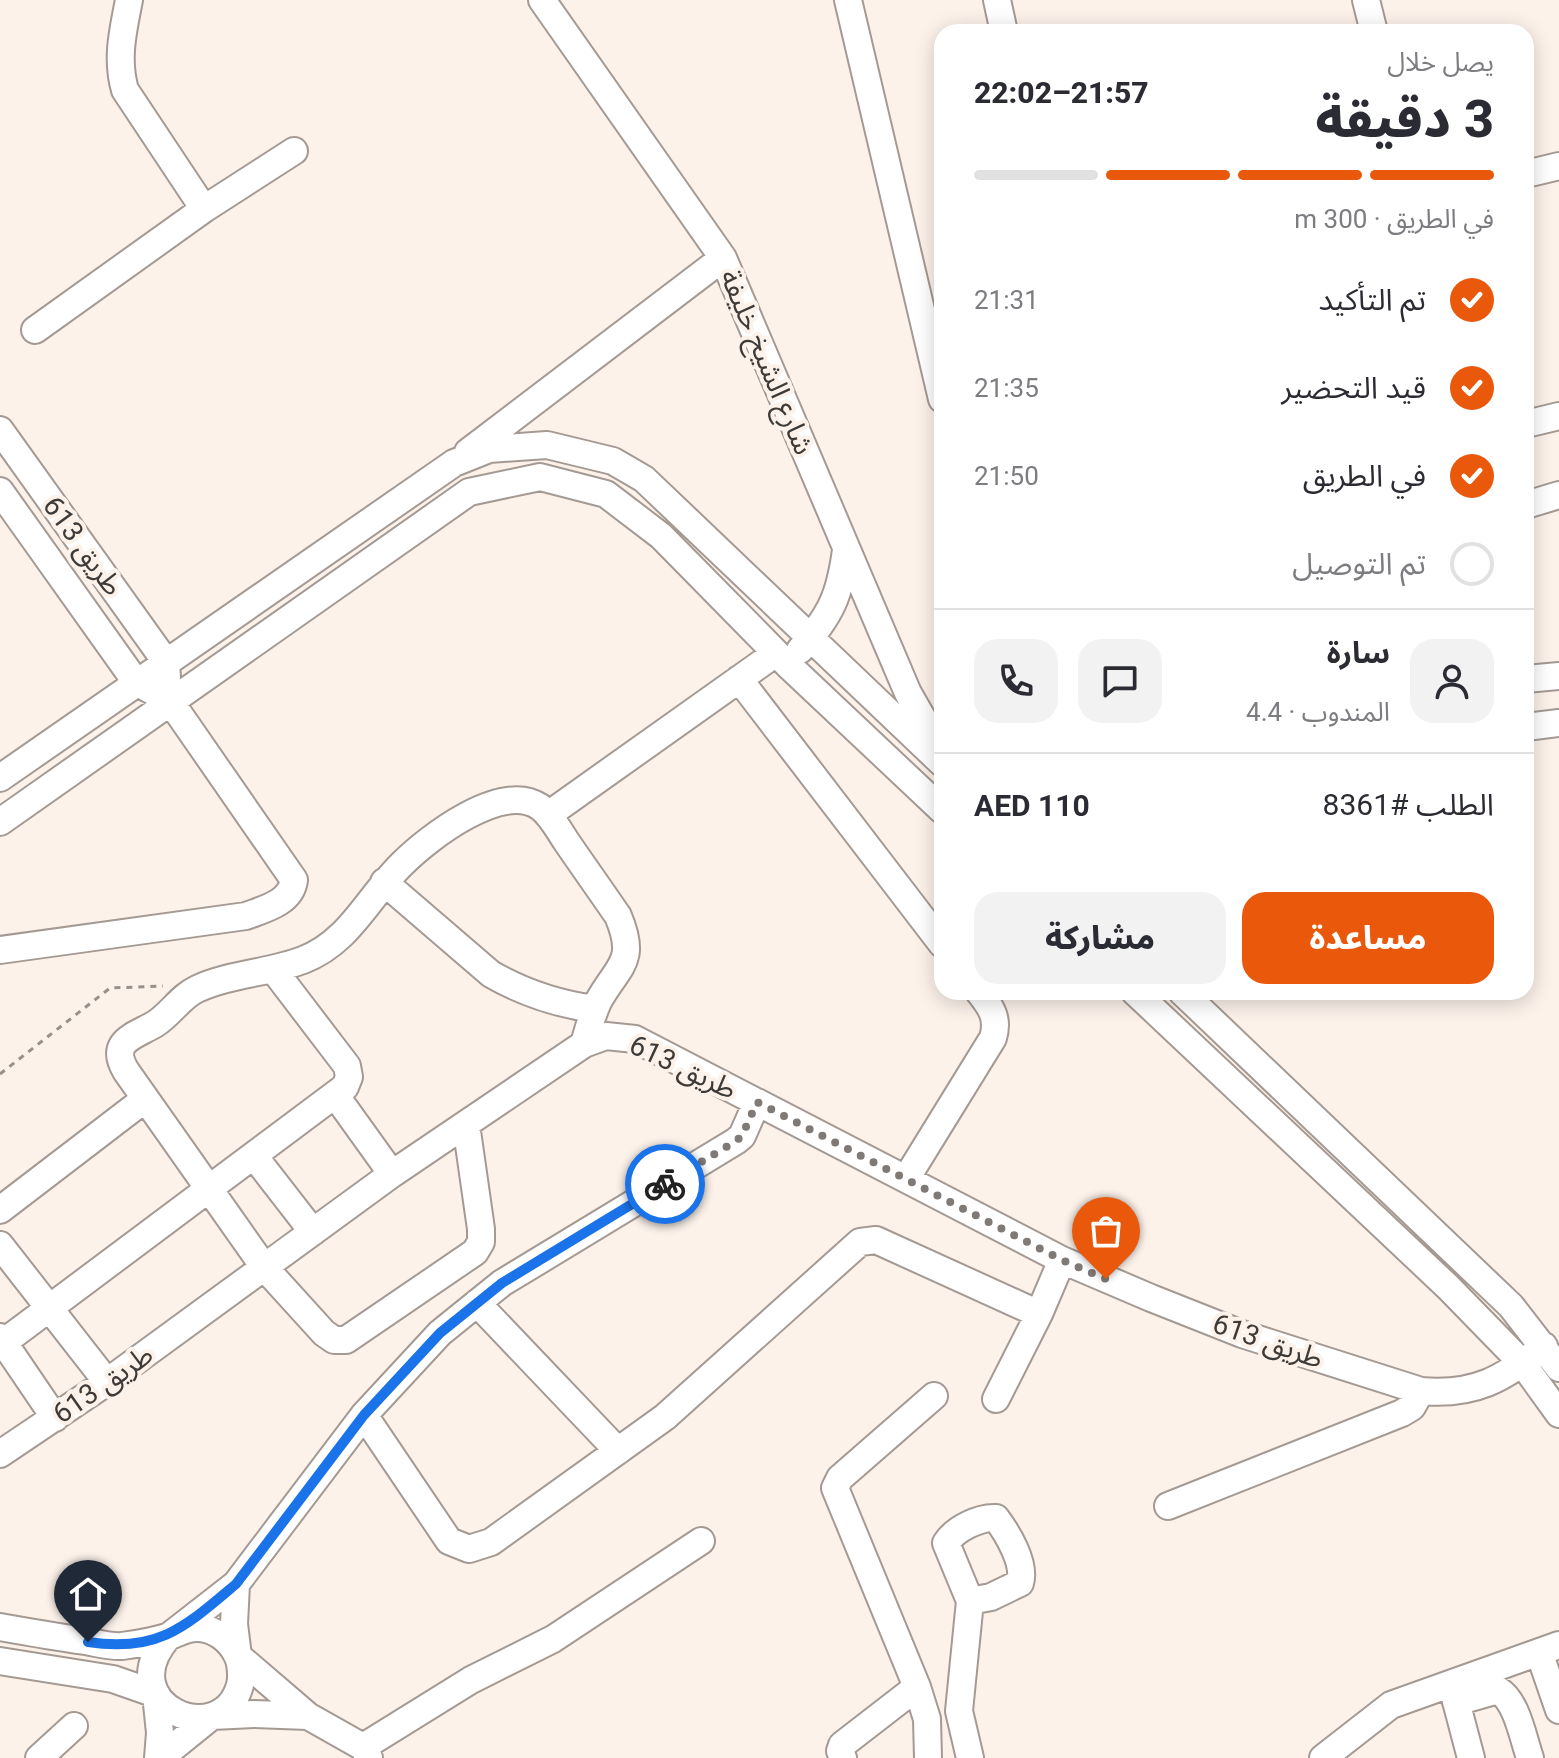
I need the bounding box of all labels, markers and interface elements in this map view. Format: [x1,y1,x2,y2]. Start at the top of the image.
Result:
text: يصل خلال [1387,47,1494,77]
text: 21:57–22:02 [974,75,1149,110]
text: 3 دقيقة [1315,89,1494,150]
text: في الطريق · 300 m [1294,204,1494,234]
street label: شارع الشيخ خليفة [710,265,821,461]
icon: check [1450,278,1494,322]
text: تم التأكيد [1318,282,1426,317]
text: 21:31 [974,285,1039,315]
icon: check [1450,366,1494,410]
text: قيد التحضير [1281,370,1426,405]
text: 21:35 [974,373,1039,403]
icon: check [1450,454,1494,498]
text: في الطريق [1303,458,1426,493]
text: 21:50 [974,461,1039,491]
street label: طريق 613 [35,490,130,603]
text: تم التوصيل [1292,546,1426,581]
text: سارة [1327,635,1390,670]
button: phone [974,639,1058,723]
button: chat [1078,639,1162,723]
button: person [1410,639,1494,723]
text: المندوب · 4.4 [1246,697,1390,727]
text: الطلب #8361 [1323,787,1494,822]
text: AED 110 [974,788,1090,823]
button: مشاركة [974,892,1226,984]
button: مساعدة [1242,892,1494,984]
street label: طريق 613 [624,1028,742,1107]
courier [625,1144,705,1224]
icon: bike [643,1162,687,1206]
pin [1072,1197,1140,1279]
icon: bag [1084,1209,1128,1253]
street label: طريق 613 [1208,1307,1327,1376]
street label: طريق 613 [47,1338,160,1431]
pin [54,1560,122,1642]
icon: home [66,1572,110,1616]

